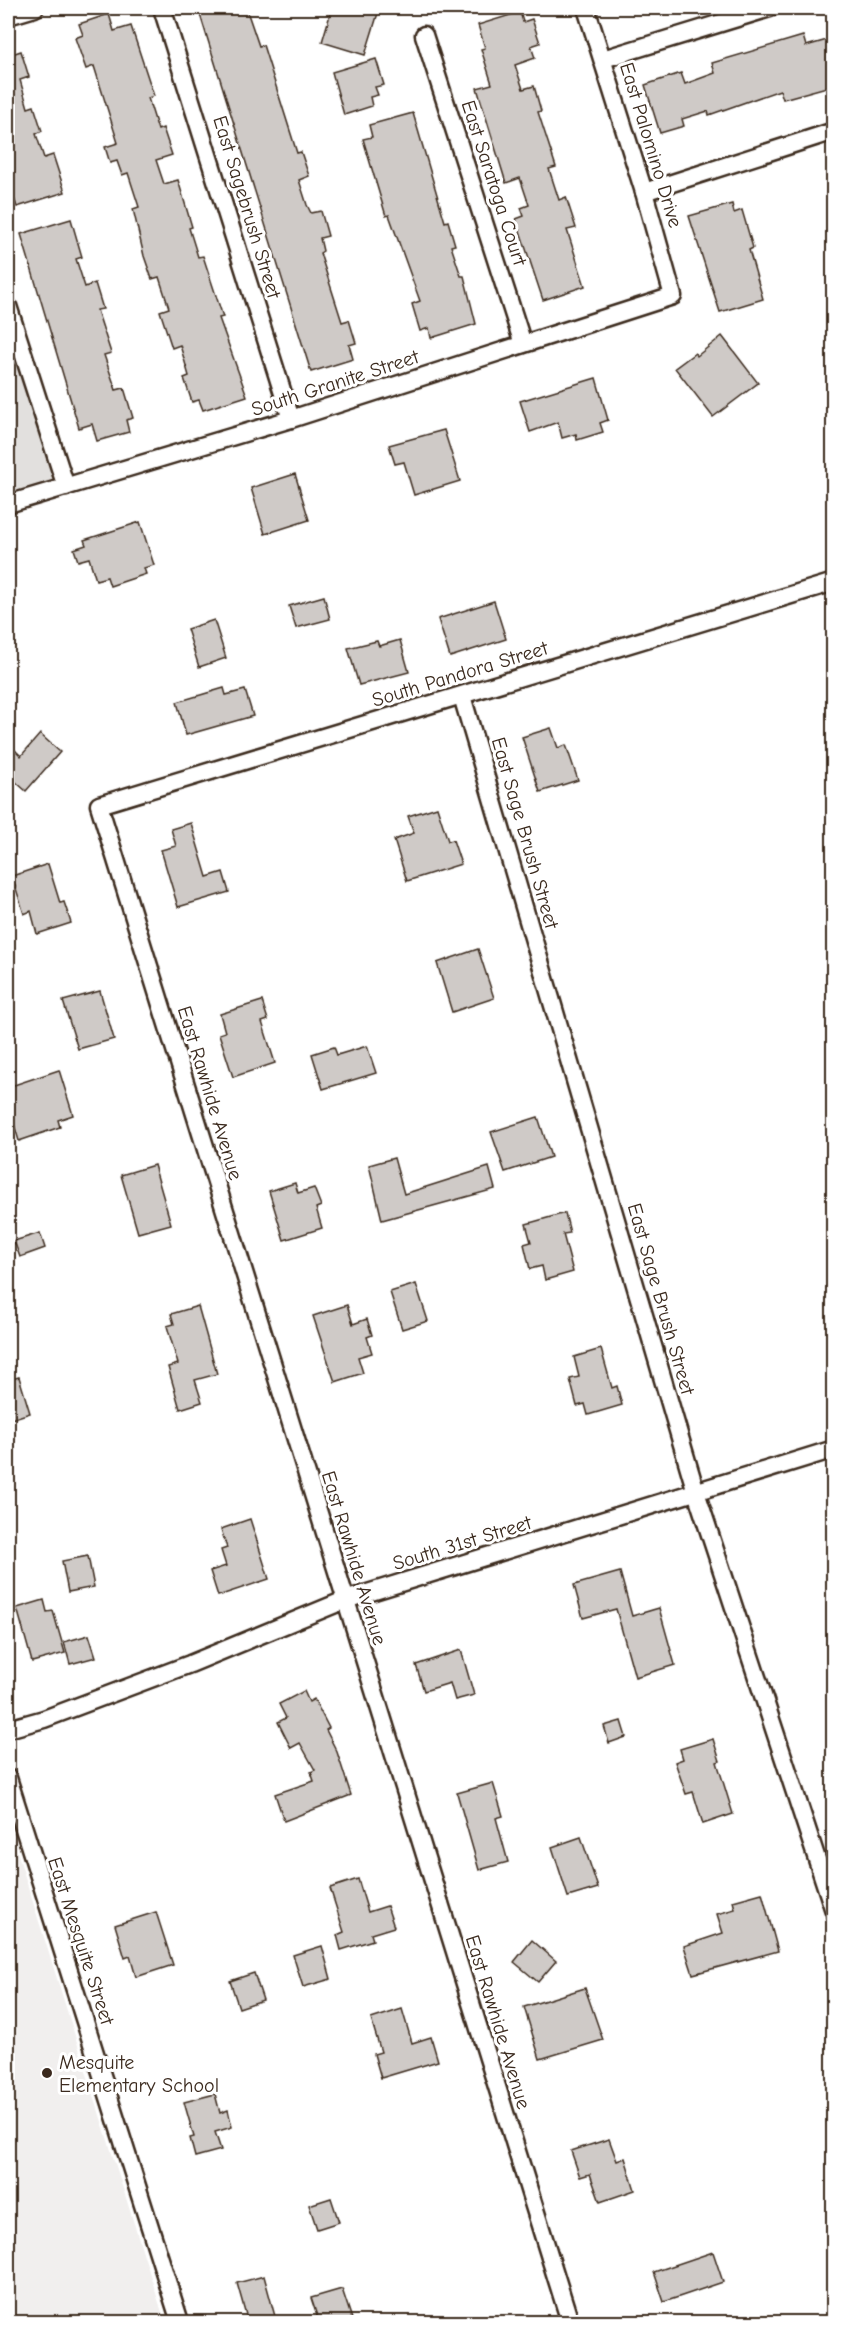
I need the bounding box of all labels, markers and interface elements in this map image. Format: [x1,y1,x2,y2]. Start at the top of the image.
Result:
street label: East Palomino Drive [615,60,687,230]
street label: East Saratoga Court [456,97,532,270]
street label: East Sagebrush Street [208,113,286,302]
street label: South Granite Street [248,345,423,421]
street label: South Pandora Street [369,636,552,712]
street label: East Sage Brush Street [487,735,564,933]
street label: East Rawhide Avenue [173,1003,247,1183]
street label: East Sage Brush Street [623,1201,700,1399]
street label: East Rawhide Avenue [317,1468,391,1648]
street label: South 31st Street [390,1511,535,1575]
street label: East Mesquite Street [43,1854,119,2029]
street label: East Rawhide Avenue [461,1932,535,2112]
place label: Mesquite Elementary School [59,2051,219,2097]
marker: Mesquite Elementary School [40,2066,54,2080]

